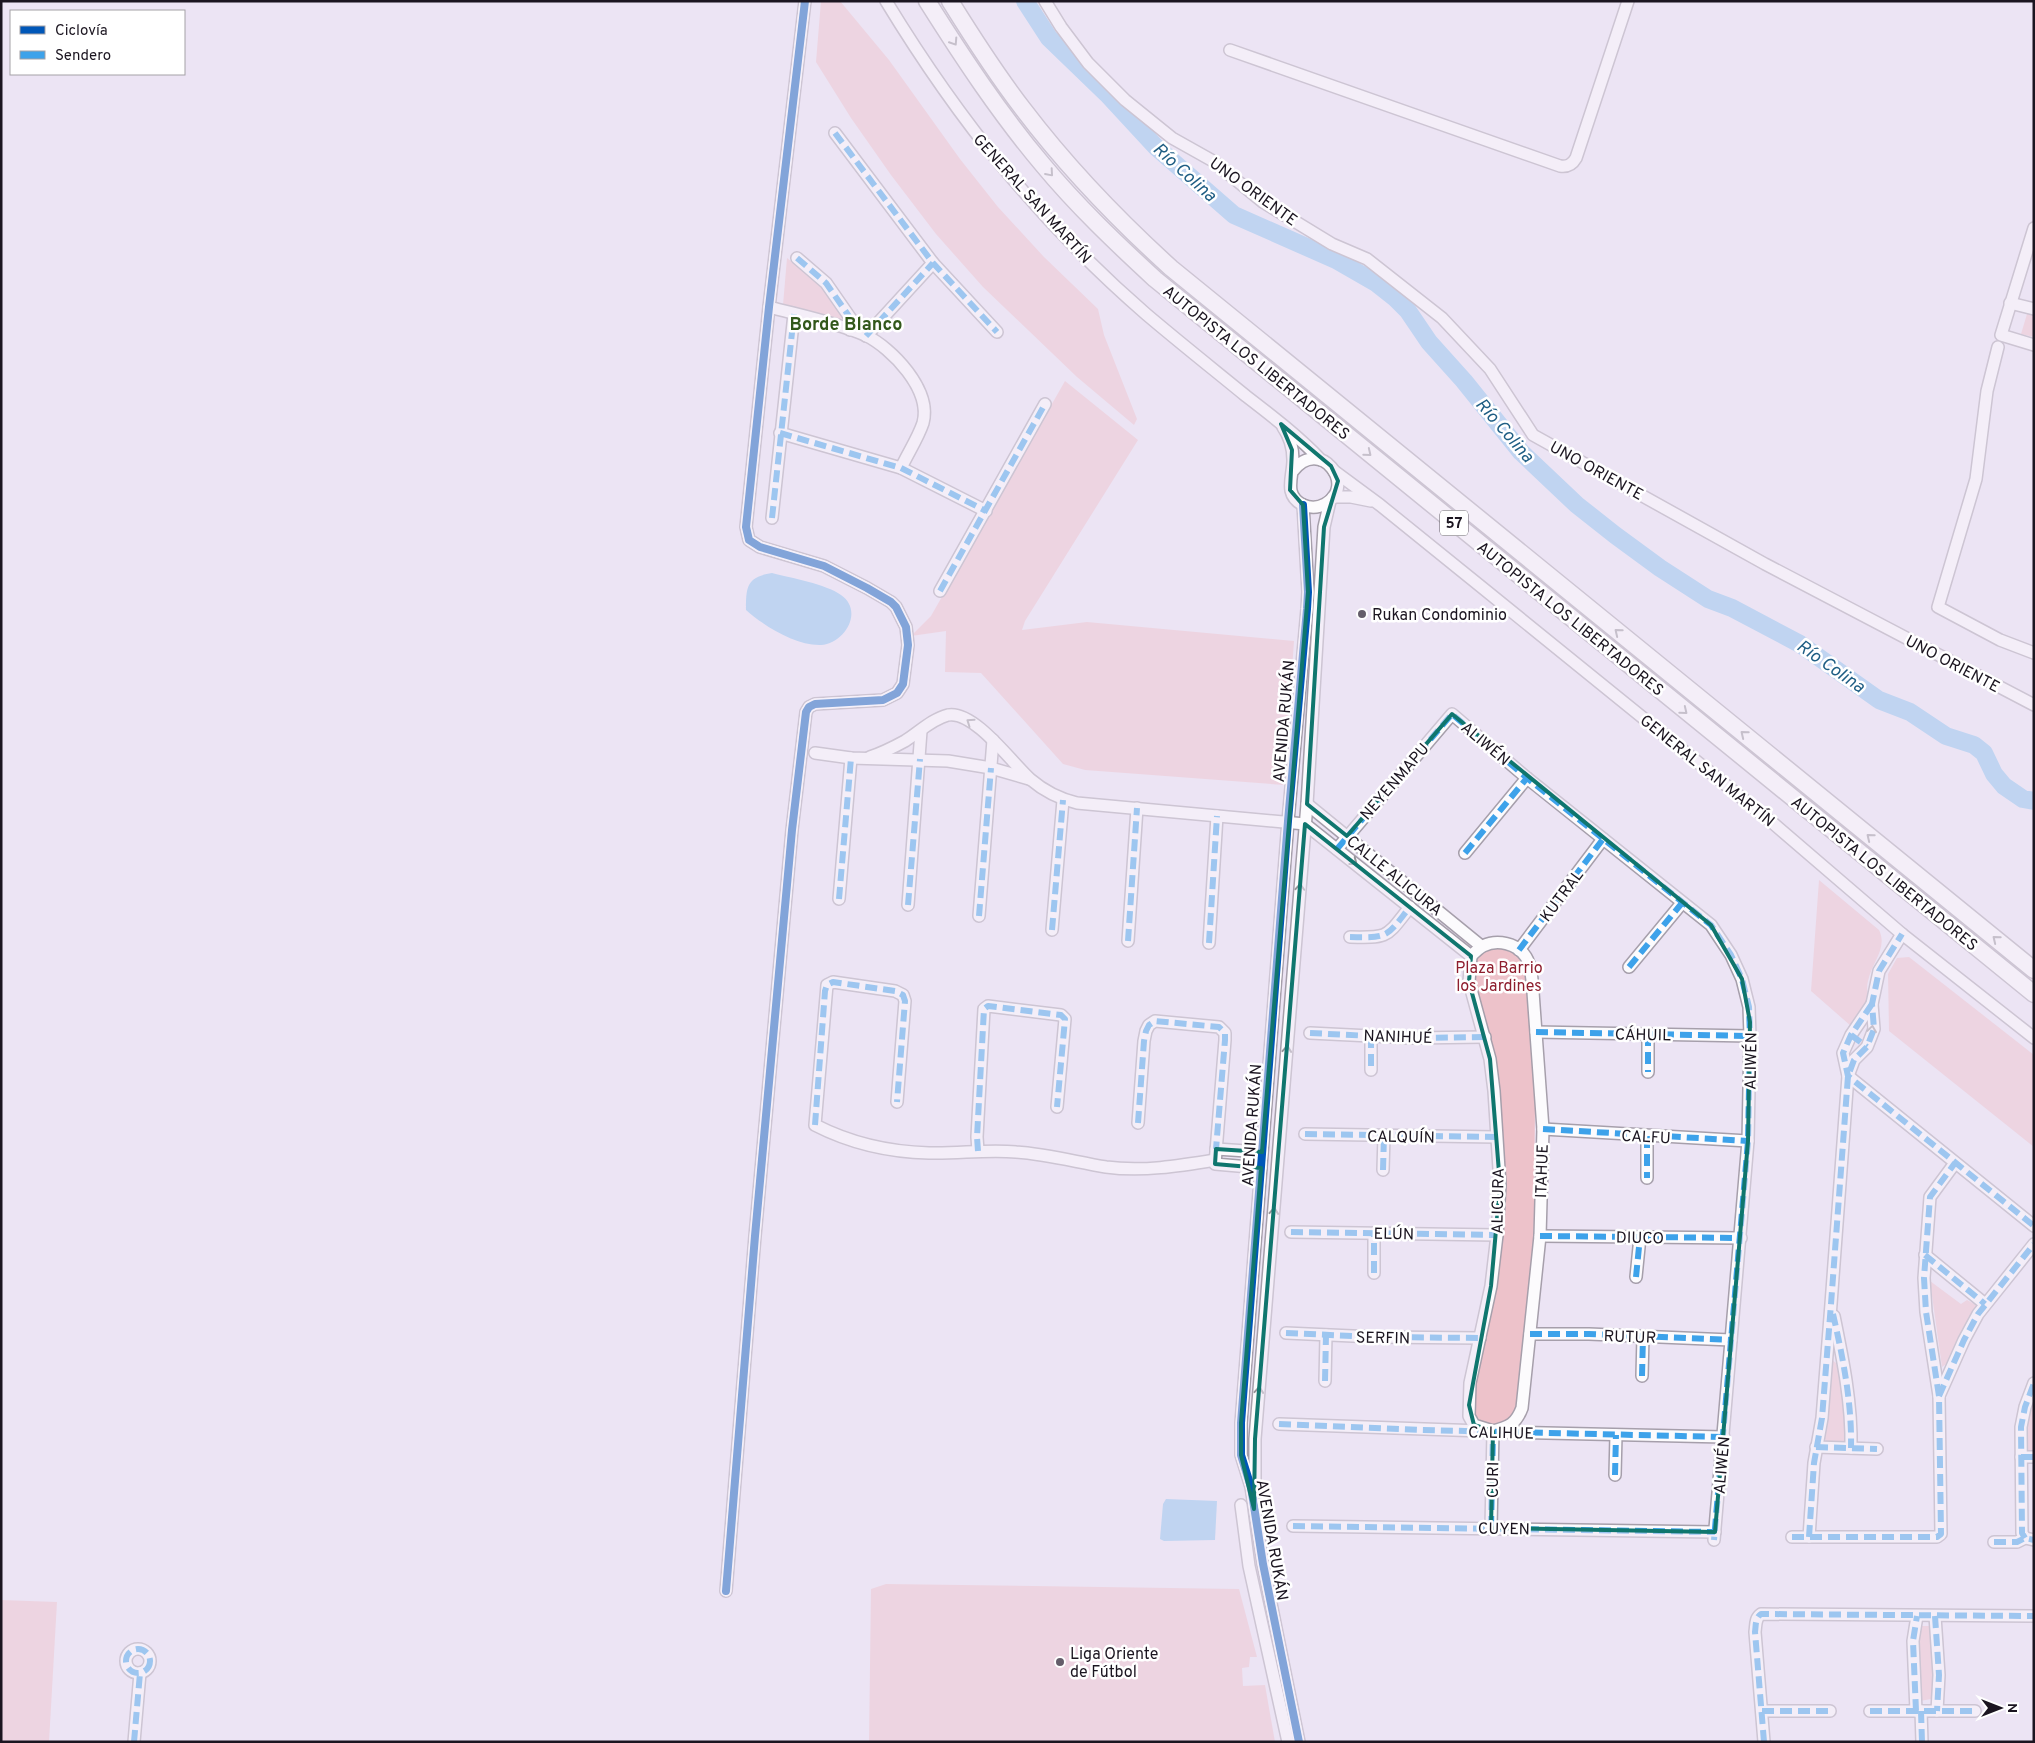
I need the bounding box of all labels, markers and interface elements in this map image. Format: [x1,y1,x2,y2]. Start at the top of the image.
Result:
legend [10,10,185,75]
text: Ciclovía [55,22,108,41]
one-way arrow [947,37,957,46]
text: Sendero [55,47,111,66]
street label: GENERAL SAN MARTÍN [968,129,1097,268]
water label: Río Colina [1147,138,1221,208]
street label: UNO ORIENTE [1205,154,1301,231]
one-way arrow [1044,167,1053,176]
street label: AUTOPISTA LOS LIBERTADORES [1158,282,1353,445]
district label: Borde Blanco [790,314,902,337]
water label: Río Colina [1470,394,1539,469]
street label: UNO ORIENTE [1546,438,1646,506]
one-way arrow [1363,448,1372,457]
road number: 57 [1440,510,1468,536]
street label: AUTOPISTA LOS LIBERTADORES [1472,538,1667,701]
place label: Rukan Condominio [1372,606,1507,626]
marker: Rukan Condominio [1356,608,1368,620]
one-way arrow [1615,629,1624,637]
street label: UNO ORIENTE [1901,632,2003,698]
water label: Río Colina [1792,635,1869,699]
street label: AVENIDA RUKÁN [1268,659,1300,783]
one-way arrow [1679,705,1688,714]
street label: GENERAL SAN MARTÍN [1635,709,1779,832]
street label: ALIWÉN [1456,717,1515,771]
one-way arrow [966,719,976,728]
one-way arrow [1741,732,1750,740]
street label: NEYENMAPU [1357,740,1434,825]
street label: AUTOPISTA LOS LIBERTADORES [1786,793,1981,956]
street label: CALLE ALICURA [1342,832,1446,921]
one-way arrow [1867,834,1876,842]
one-way arrow [1348,856,1357,865]
street label: KUTRAL [1537,866,1589,926]
one-way arrow [1295,883,1306,891]
one-way arrow [1993,937,2002,945]
park label: Plaza Barrio los Jardines [1455,959,1543,997]
street label: CÁHUIL [1615,1024,1671,1046]
one-way arrow [1866,1024,1877,1032]
street label: NANIHUÉ [1363,1025,1433,1049]
street label: ALIWÉN [1739,1032,1763,1090]
one-way arrow [1282,1045,1293,1053]
street label: AVENIDA RUKÁN [1237,1063,1267,1187]
street label: CALQUÍN [1367,1125,1435,1149]
street label: CALFU [1621,1127,1671,1149]
street label: ITAHUE [1532,1144,1554,1199]
street label: ALICURA [1488,1167,1510,1234]
one-way arrow [1269,1207,1280,1215]
street label: ELÚN [1373,1223,1414,1245]
street label: DIUCO [1616,1229,1664,1249]
street label: RUTUR [1603,1327,1657,1349]
street label: SERFIN [1356,1329,1410,1349]
one-way arrow [1254,1386,1265,1394]
street label: CALIHUE [1468,1423,1534,1445]
street label: ALIWÉN [1709,1435,1735,1495]
street label: CURI [1484,1462,1504,1498]
street label: AVENIDA RUKÁN [1251,1478,1294,1603]
street label: CUYEN [1478,1520,1530,1540]
place label: Liga Oriente de Fútbol [1070,1645,1158,1683]
marker: Liga Oriente de Fútbol [1054,1656,1066,1668]
north arrow [1975,1683,2025,1733]
text: N [2003,1703,2020,1713]

